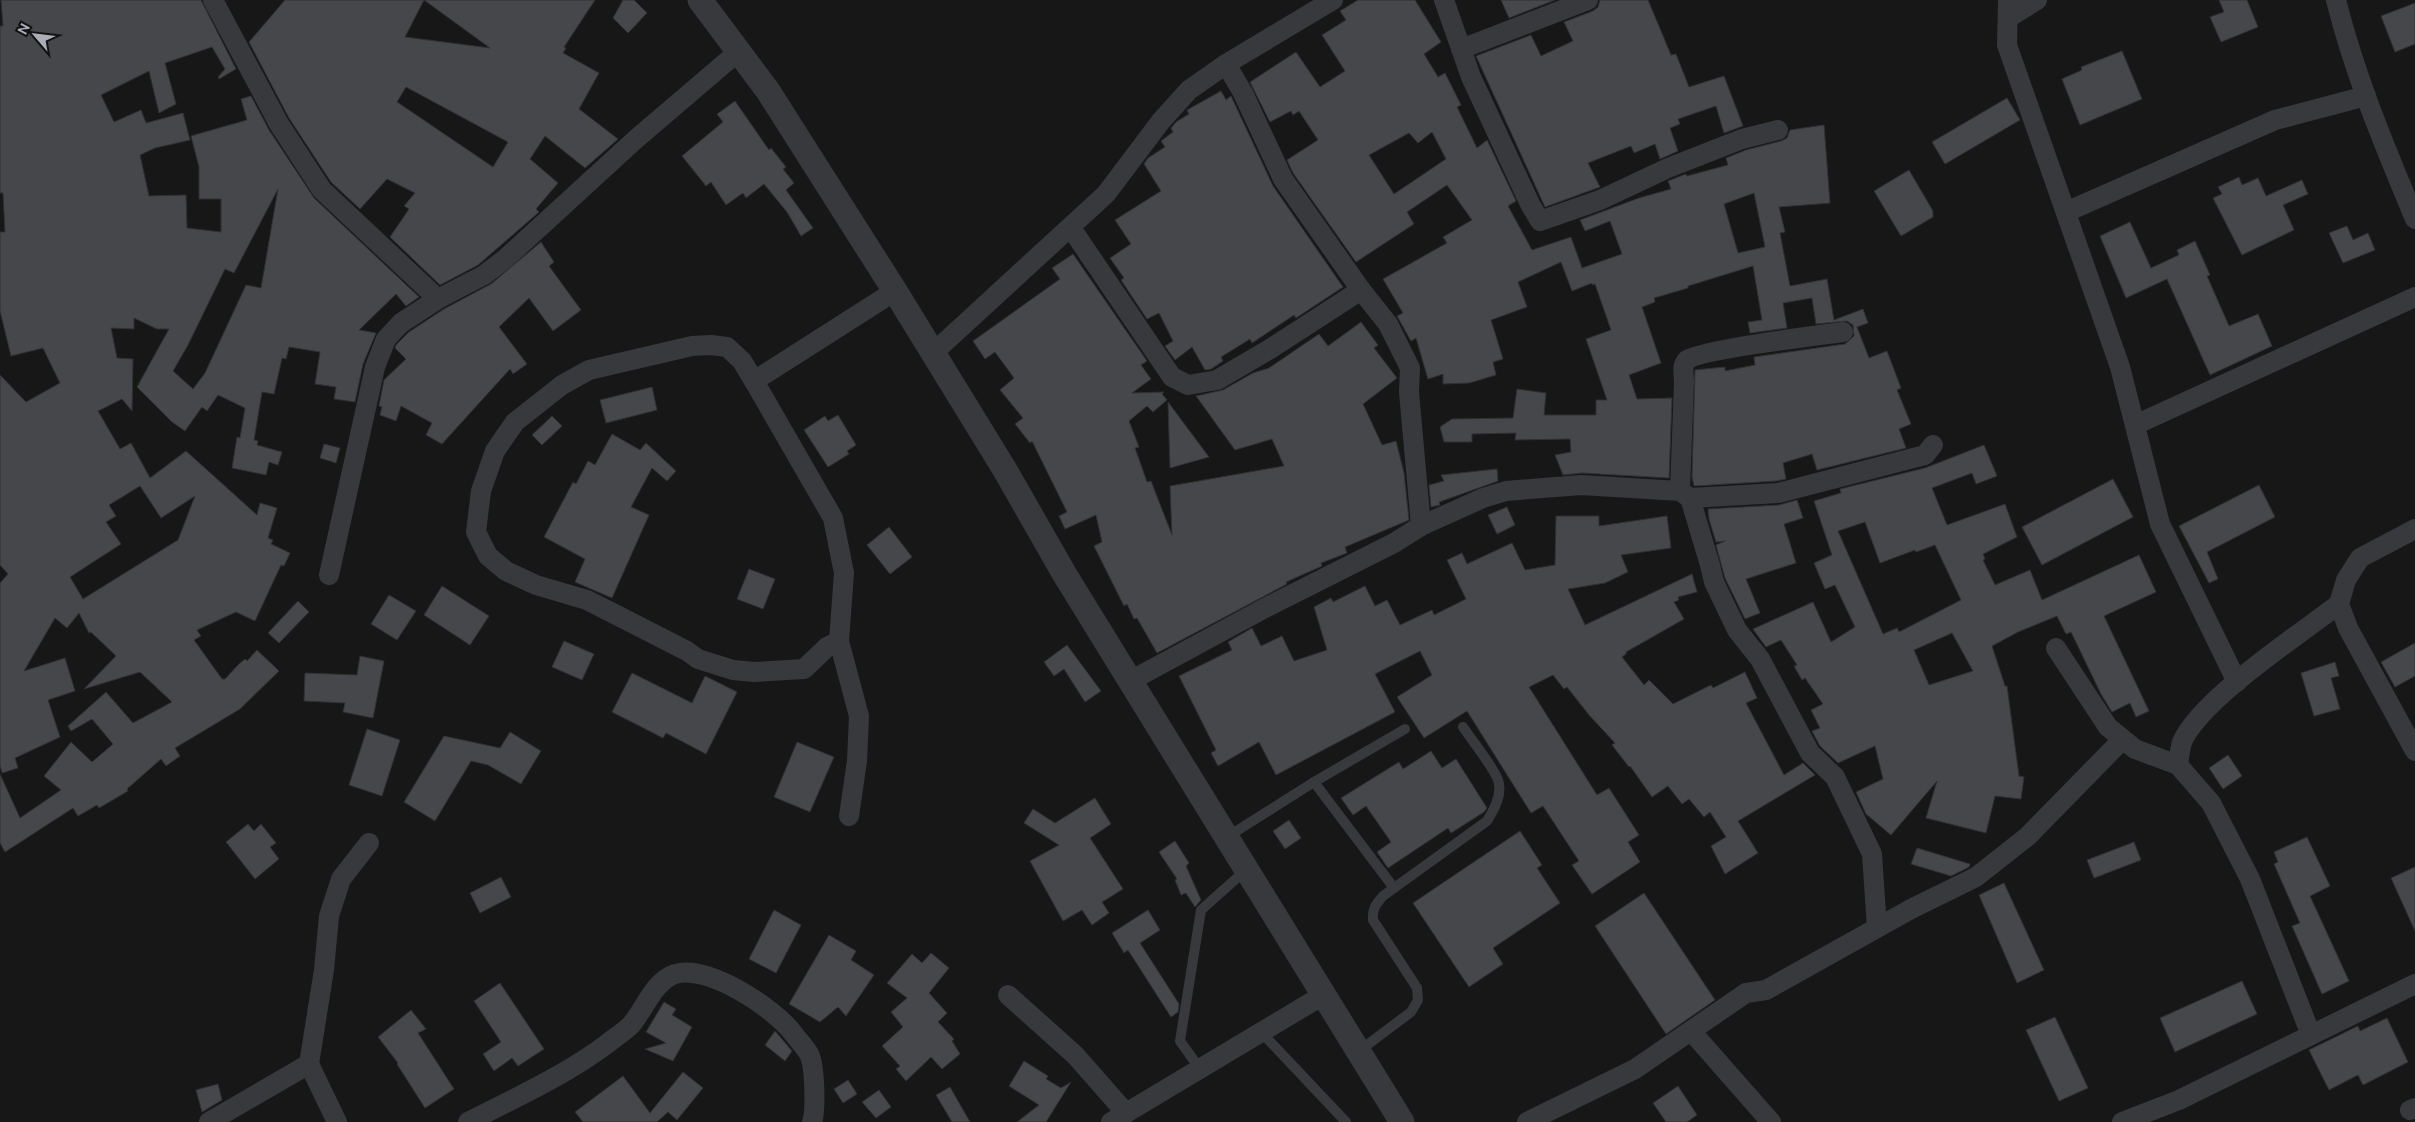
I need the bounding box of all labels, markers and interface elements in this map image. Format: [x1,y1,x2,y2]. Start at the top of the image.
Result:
north arrow [10,10,60,60]
text: N [14,21,33,37]

